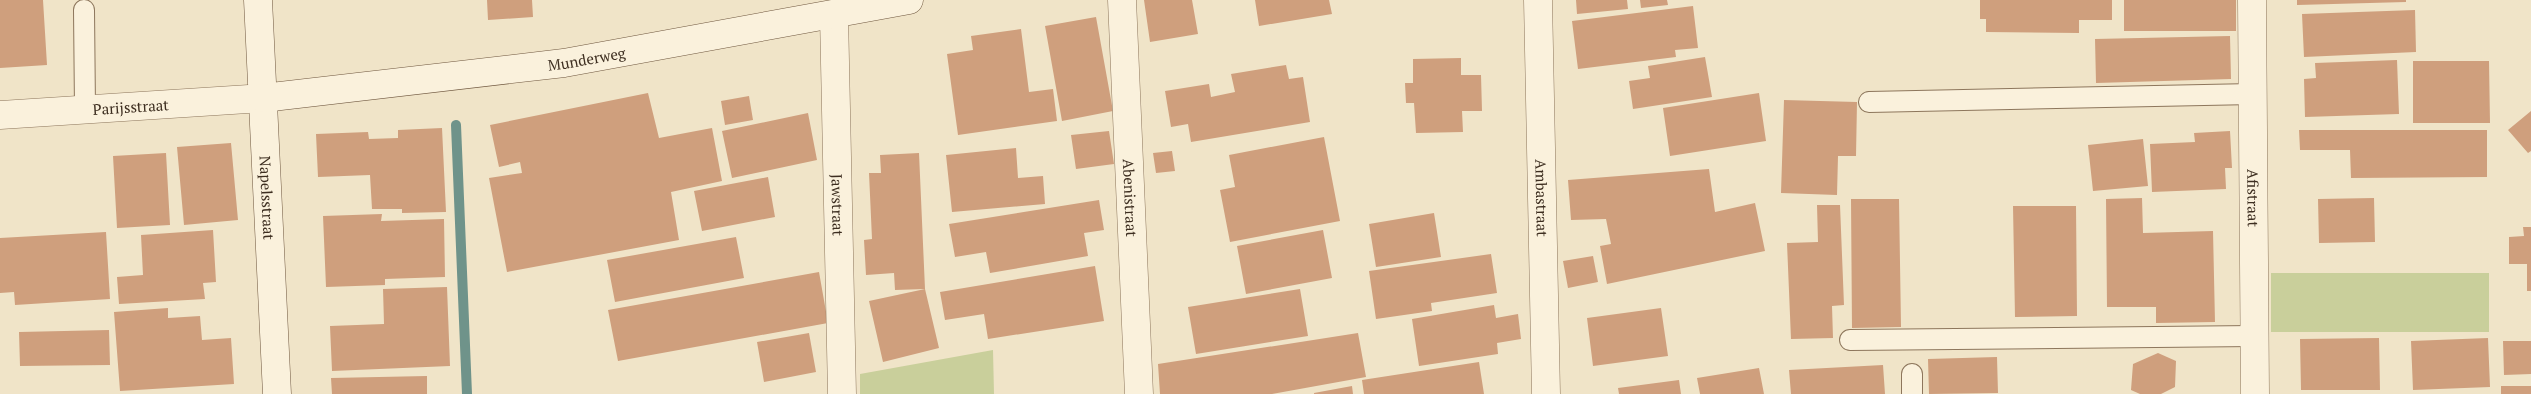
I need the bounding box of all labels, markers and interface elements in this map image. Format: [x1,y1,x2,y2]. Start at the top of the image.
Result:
street label: Munderweg [547,42,628,75]
street label: Parijsstraat [92,94,170,119]
street label: Napelsstraat [256,155,280,241]
street label: Abenistraat [1119,158,1142,238]
street label: Ambastraat [1531,159,1553,237]
street label: Afistraat [2243,169,2264,227]
street label: Jawstraat [827,174,849,237]

